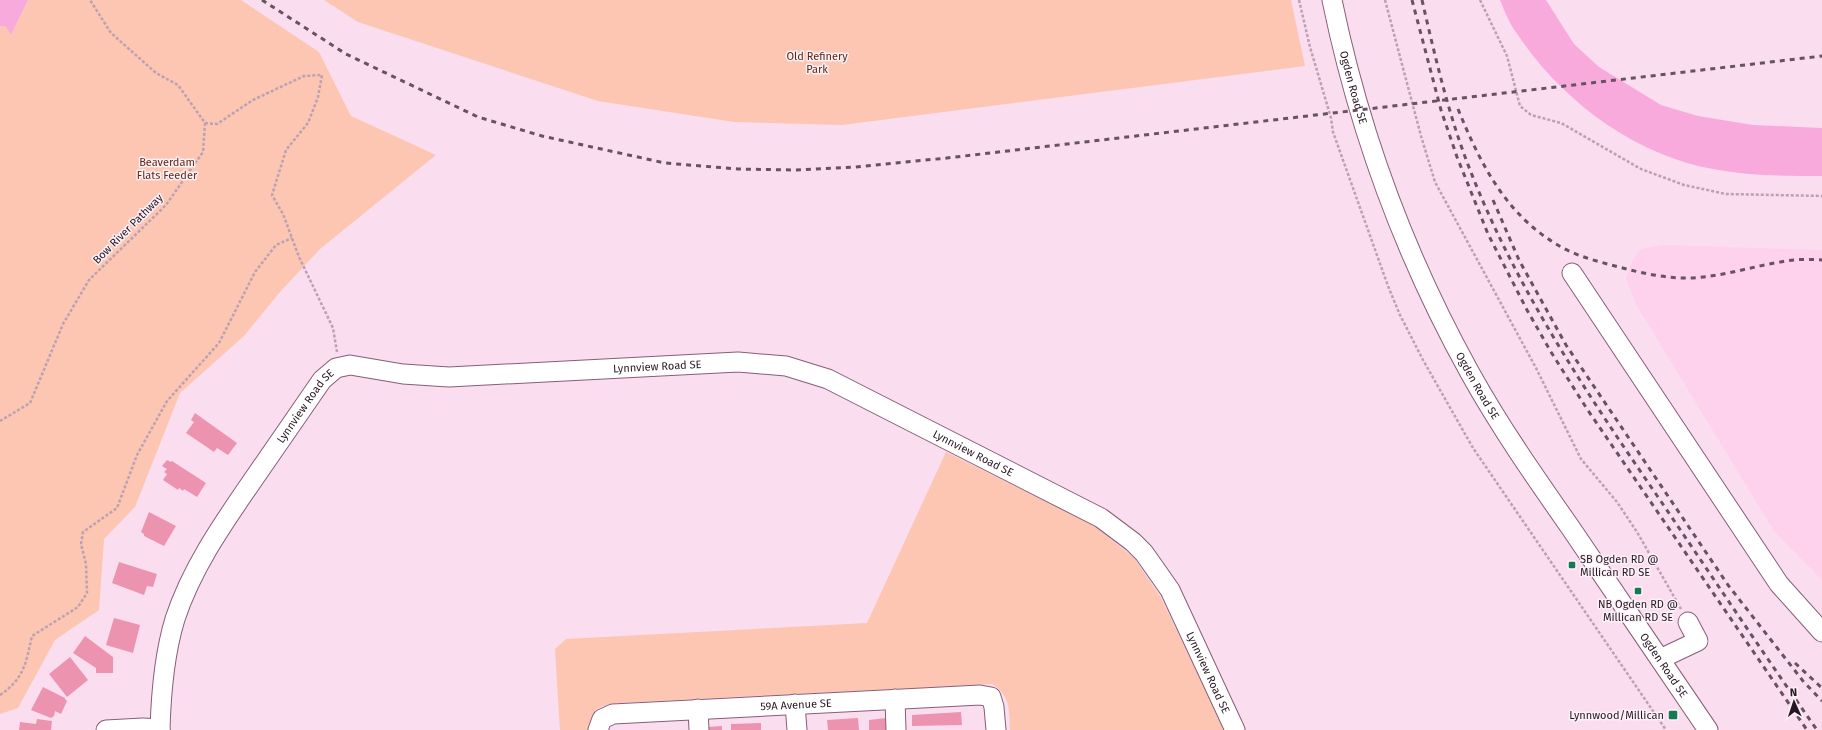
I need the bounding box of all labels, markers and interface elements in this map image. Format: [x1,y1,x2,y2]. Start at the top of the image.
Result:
street label: Ogden Road SE [1337,49,1370,126]
park label: Old Refinery Park [786,50,848,76]
park label: Beaverdam Flats Feeder [137,156,198,182]
street label: Bow River Pathway [90,191,166,267]
street label: Ogden Road SE [1453,350,1502,422]
street label: Lynnview Road SE [613,357,702,375]
street label: Lynnview Road SE [274,366,337,445]
street label: Lynnview Road SE [931,427,1016,479]
place label: SB Ogden RD @ Millican RD SE [1580,553,1659,579]
marker: SB Ogden RD @ Millican RD SE [1567,560,1577,570]
marker: NB Ogden RD @ Millican RD SE [1633,586,1643,596]
place label: NB Ogden RD @ Millican RD SE [1598,598,1678,624]
street label: Lynnview Road SE [1184,630,1233,715]
street label: Ogden Road SE [1637,630,1691,700]
north arrow [1774,682,1814,722]
text: N [1790,686,1797,699]
street label: 59A Avenue SE [760,696,832,713]
place label: Lynnwood/Millican [1569,709,1664,722]
marker: Lynnwood/Millican [1667,709,1679,721]

